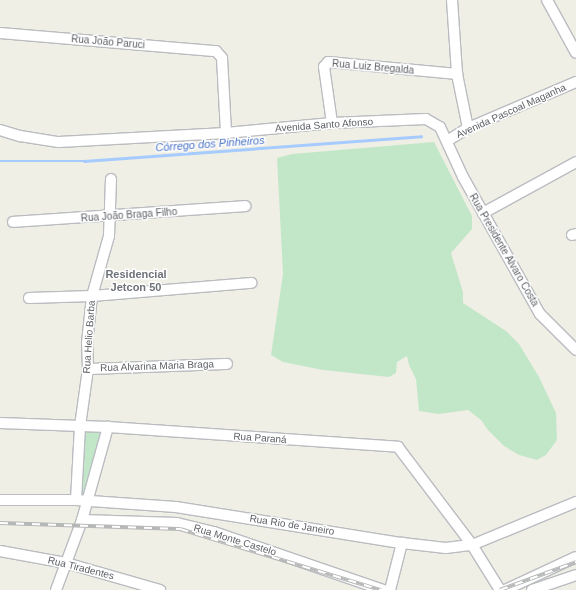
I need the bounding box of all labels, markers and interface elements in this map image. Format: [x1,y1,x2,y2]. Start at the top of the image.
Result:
street label: Rua João Paruci [71,33,145,51]
street label: Rua Luiz Bregalda [331,57,415,77]
street label: Avenida Pascoal Maganha [454,81,568,141]
street label: Avenida Santo Afonso [274,116,374,134]
water label: Córrego dos Pinheiros [155,134,265,154]
street label: Rua Presidente Alvaro Costa [467,191,541,309]
street label: Rua João Braga Filho [80,206,178,224]
district label: Residencial Jetcon 50 [105,268,167,294]
street label: Rua Helio Barba [80,300,98,374]
street label: Rua Alvarina Maria Braga [100,358,214,374]
street label: Rua Paraná [233,430,287,446]
street label: Rua Rio de Janeiro [249,512,335,538]
street label: Rua Monte Castelo [192,522,278,558]
street label: Rua Tiradentes [47,554,115,582]

